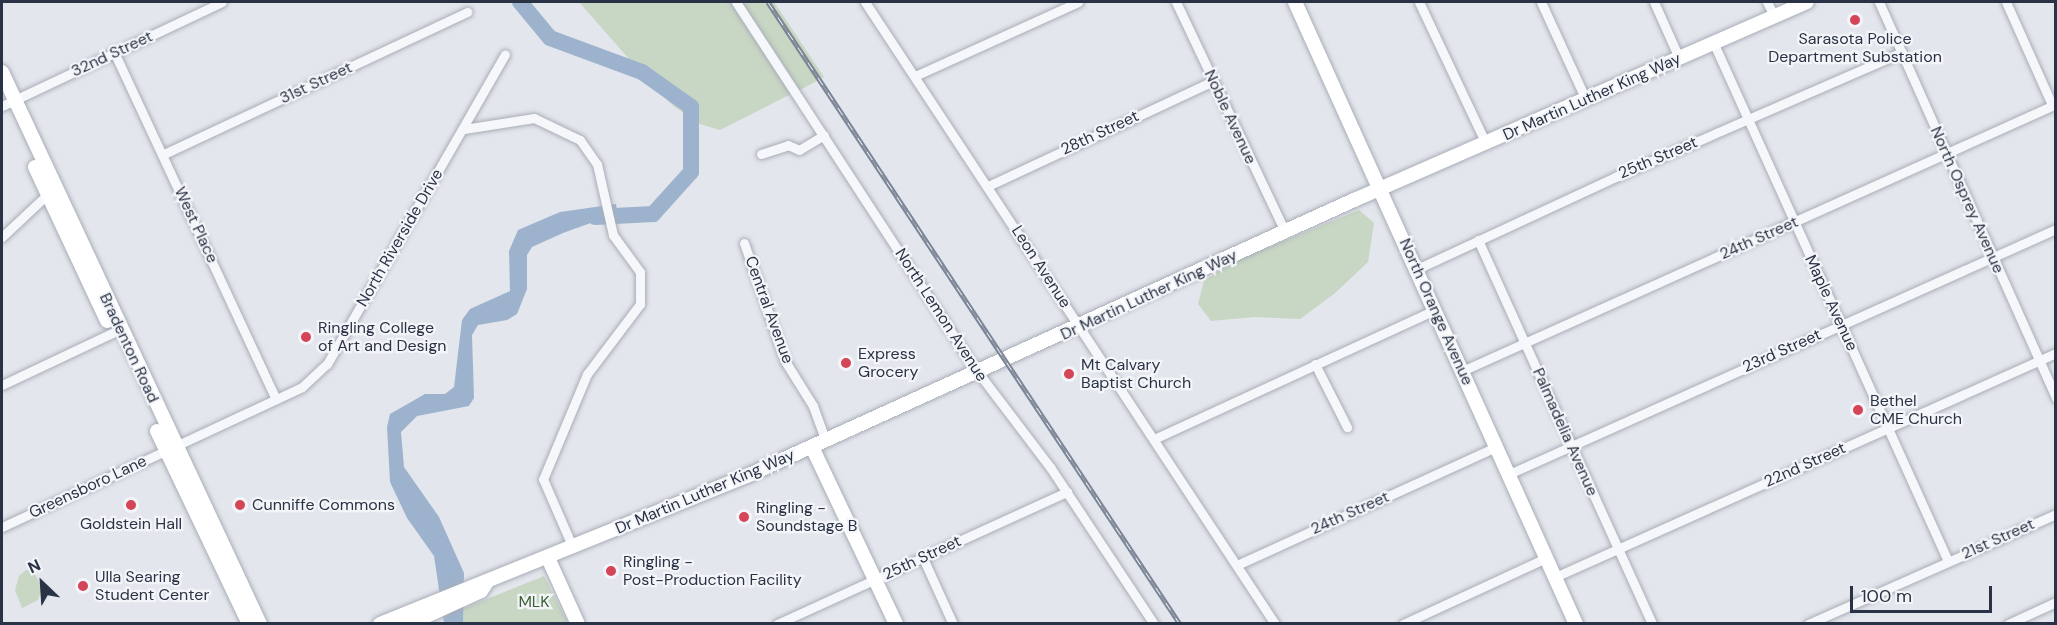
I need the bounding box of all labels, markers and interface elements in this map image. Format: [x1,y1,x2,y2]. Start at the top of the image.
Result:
marker: Sarasota Police Department Substation [1848,13,1862,27]
street label: 32nd Street [68,27,156,81]
place label: Sarasota Police Department Substation [1768,29,1942,67]
street label: Dr Martin Luther King Way [1500,49,1684,145]
street label: 31st Street [277,58,355,108]
street label: Noble Avenue [1200,67,1260,167]
street label: 28th Street [1058,107,1142,159]
street label: North Osprey Avenue [1926,124,2008,276]
street label: 25th Street [1616,133,1700,183]
street label: North Riverside Drive [353,166,447,310]
street label: West Place [170,184,222,266]
street label: 24th Street [1717,212,1801,264]
street label: Leon Avenue [1007,222,1075,312]
street label: North Orange Avenue [1395,236,1477,388]
street label: North Lemon Avenue [891,245,991,385]
street label: Dr Martin Luther King Way [1058,246,1240,344]
street label: Maple Avenue [1800,252,1862,354]
street label: Central Avenue [741,254,797,366]
street label: Bradenton Road [95,290,163,406]
place label: Ringling College of Art and Design [318,318,447,356]
street label: 23rd Street [1740,325,1824,377]
marker: Ringling College of Art and Design [299,330,313,344]
place label: Express Grocery [858,344,918,382]
place label: Mt Calvary Baptist Church [1081,355,1191,393]
marker: Express Grocery [839,356,853,370]
street label: Palmadelia Avenue [1528,365,1602,499]
marker: Mt Calvary Baptist Church [1062,367,1076,381]
place label: Bethel CME Church [1870,391,1962,429]
marker: Bethel CME Church [1851,403,1865,417]
street label: 22nd Street [1761,438,1849,492]
street label: Dr Martin Luther King Way [613,446,797,538]
street label: Greensboro Lane [26,451,150,523]
street label: 24th Street [1308,487,1392,539]
place label: Cunniffe Commons [252,495,395,515]
marker: Goldstein Hall [124,498,138,512]
marker: Cunniffe Commons [233,498,247,512]
place label: Ringling - Soundstage B [756,498,857,536]
marker: Ringling - Soundstage B [737,510,751,524]
place label: Goldstein Hall [80,514,182,534]
street label: 21st Street [1959,514,2037,564]
street label: 25th Street [880,532,964,584]
place label: Ringling - Post-Production Facility [623,552,802,590]
north arrow [12,553,72,613]
text: N [24,554,44,578]
marker: Ringling - Post-Production Facility [604,564,618,578]
place label: Ulla Searing Student Center [95,567,209,605]
scale bar [1853,574,1996,612]
marker: Ulla Searing Student Center [76,579,90,593]
text: 100 m [1861,584,1912,608]
park label: MLK [518,592,550,612]

